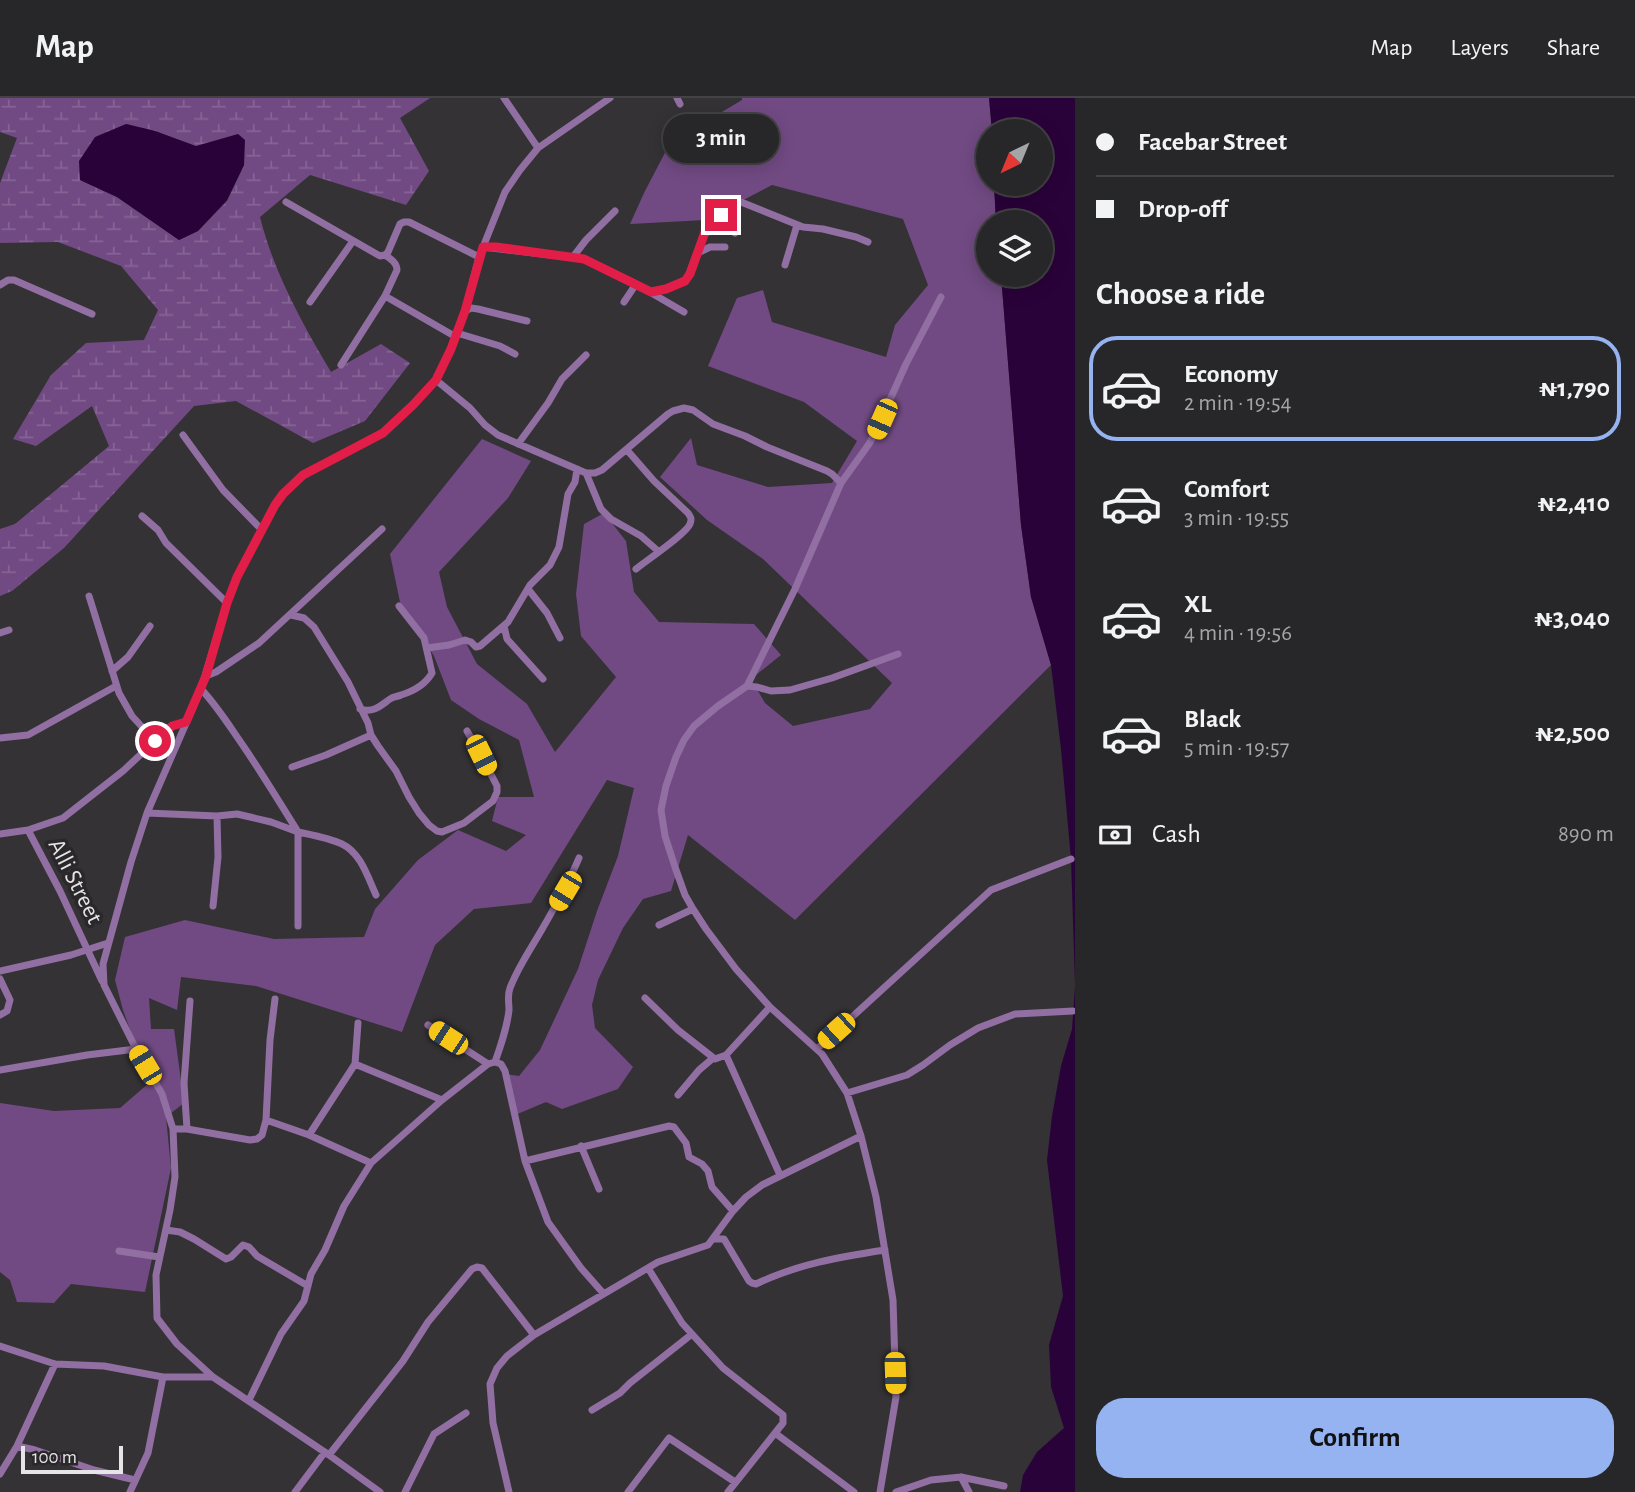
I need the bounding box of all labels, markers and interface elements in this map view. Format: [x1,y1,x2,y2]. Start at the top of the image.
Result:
text: Map [35,31,94,64]
text: Map [1370,36,1412,60]
text: Layers [1450,36,1509,60]
text: Share [1547,36,1600,60]
callout: 3 min [663,114,779,162]
north arrow [976,119,1054,196]
map controls [976,119,1053,287]
text: 3 min [696,127,746,150]
text: Facebar Street [1138,129,1287,155]
text: Drop-off [1138,196,1227,222]
route end [705,199,737,231]
button: layers [976,210,1053,287]
text: Choose a ride [1096,278,1265,310]
icon: car [1100,357,1163,420]
text: Economy [1184,361,1278,387]
text: ₦1,790 [1539,375,1610,401]
text: 2 min · 19:54 [1184,392,1292,415]
car [864,396,901,442]
icon: car [1100,472,1163,535]
text: Comfort [1184,476,1269,502]
text: ₦2,410 [1537,490,1610,516]
text: 3 min · 19:55 [1184,507,1289,530]
icon: car [1100,587,1163,650]
text: XL [1184,591,1211,617]
text: ₦3,040 [1534,605,1610,631]
text: 4 min · 19:56 [1184,622,1292,645]
icon: car [1100,702,1163,765]
text: Black [1184,706,1241,732]
text: ₦2,500 [1535,720,1610,746]
route start [139,725,171,757]
car [463,732,500,778]
text: 5 min · 19:57 [1184,737,1289,760]
icon: cash [1096,816,1134,854]
text: Cash [1152,821,1201,847]
text: 890 m [1558,823,1614,846]
street label: Alli Street [44,835,107,928]
car [546,868,585,914]
car [814,1009,859,1053]
car [425,1018,472,1058]
car [126,1042,165,1088]
car [884,1352,907,1394]
button: Confirm [1096,1398,1614,1478]
scale bar [21,1443,122,1475]
text: 100 m [32,1448,77,1467]

